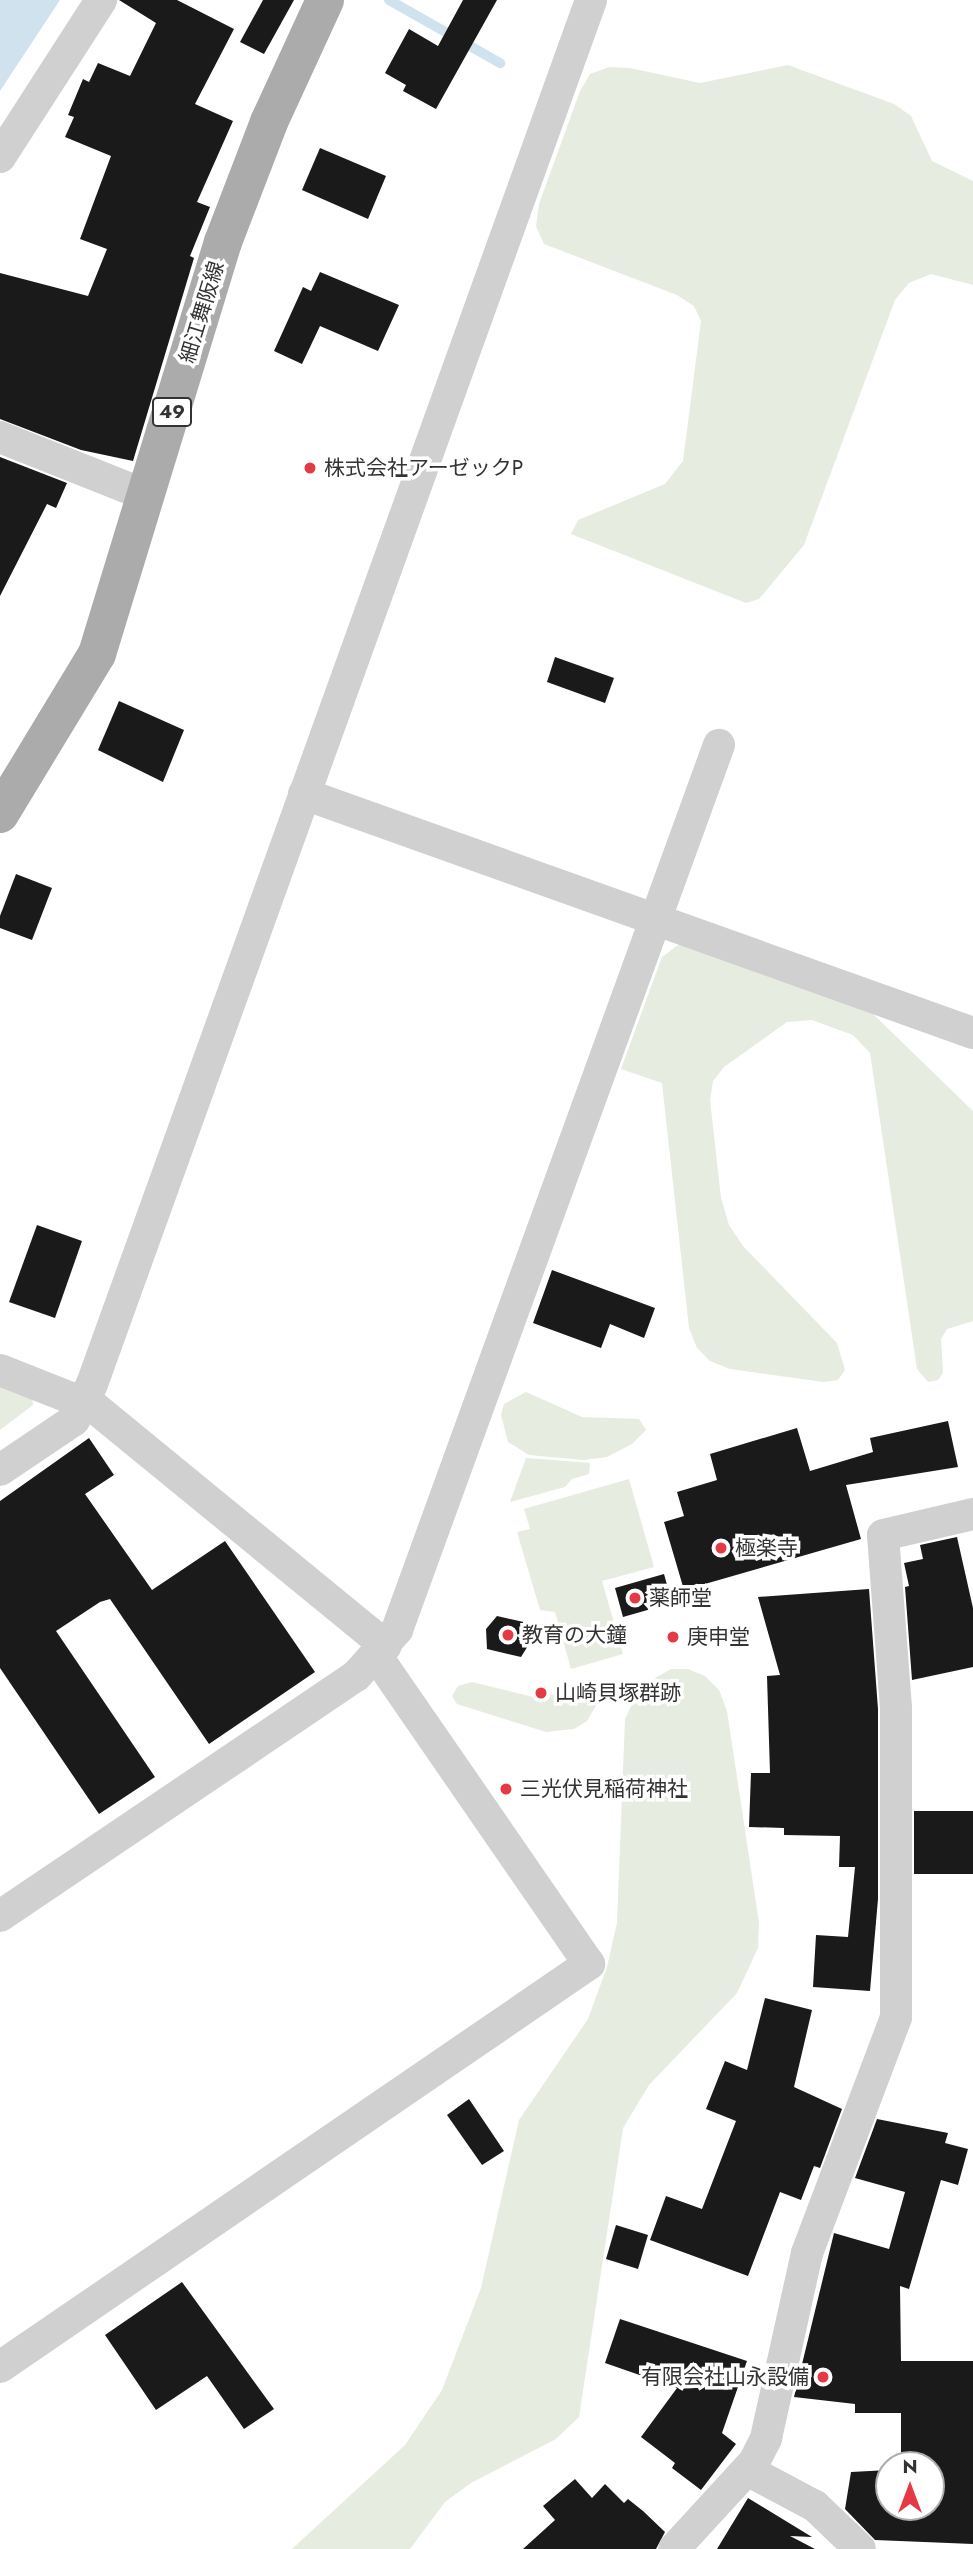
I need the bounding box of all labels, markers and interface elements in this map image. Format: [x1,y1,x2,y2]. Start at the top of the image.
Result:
street label: 細江舞阪線 [175,258,229,366]
road number: 49 [151,396,193,428]
place label: 株式会社アーゼックP [324,455,523,481]
marker: 株式会社アーゼックP [302,460,318,476]
place label: 極楽寺 [735,1535,798,1561]
marker: 極楽寺 [713,1540,729,1556]
place label: 薬師堂 [649,1585,712,1611]
marker: 薬師堂 [627,1590,643,1606]
place label: 教育の大鐘 [522,1622,627,1648]
place label: 庚申堂 [687,1624,750,1650]
marker: 教育の大鐘 [500,1627,516,1643]
marker: 庚申堂 [665,1629,681,1645]
place label: 山崎貝塚群跡 [555,1680,681,1706]
marker: 山崎貝塚群跡 [533,1685,549,1701]
place label: 三光伏見稲荷神社 [520,1776,688,1802]
marker: 三光伏見稲荷神社 [498,1781,514,1797]
place label: 有限会社山永設備 [641,2364,809,2390]
marker: 有限会社山永設備 [815,2369,831,2385]
north arrow [875,2451,945,2521]
text: N [902,2453,918,2480]

